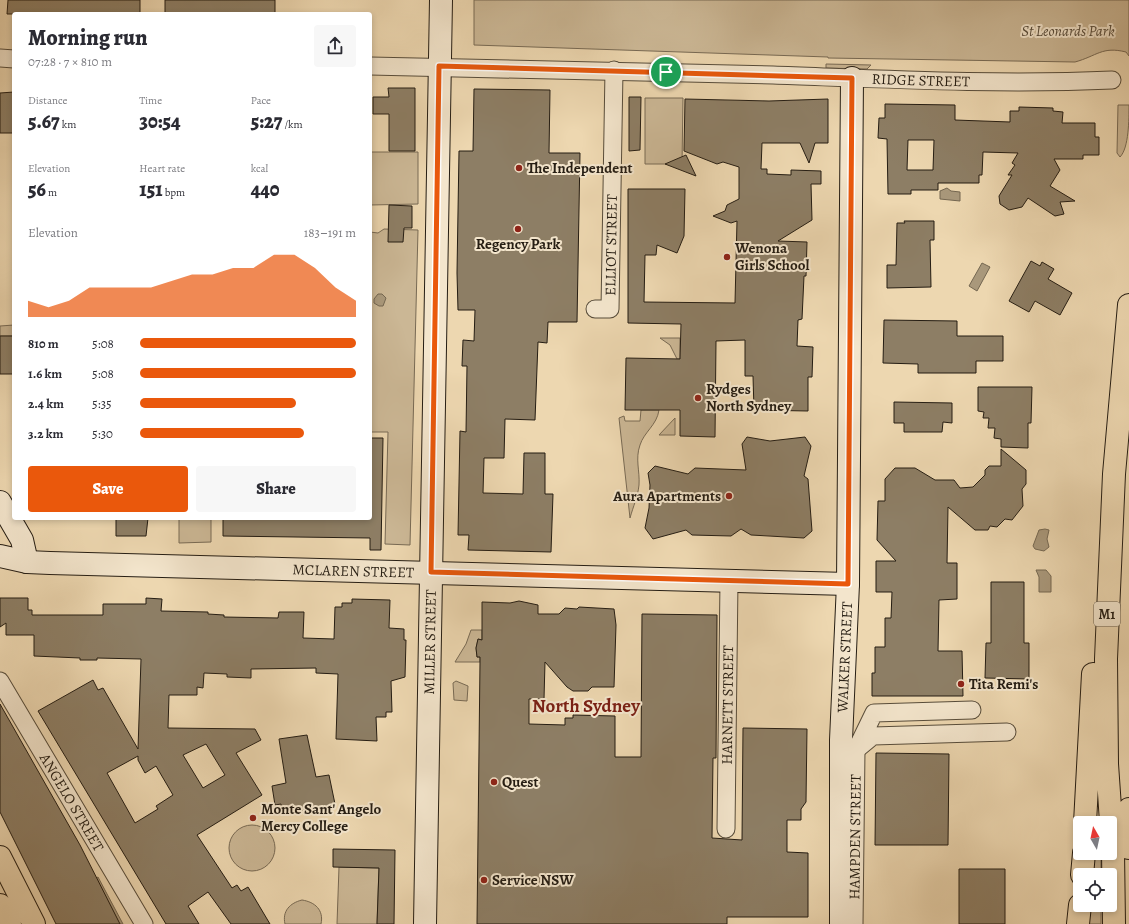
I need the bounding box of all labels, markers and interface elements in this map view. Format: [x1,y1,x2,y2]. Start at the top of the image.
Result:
park label: St Leonards Park [1021,21,1115,41]
text: Morning run [28,23,148,53]
button: share [314,25,356,67]
text: 07:28 · 7 × 810 m [28,53,112,70]
pin [649,55,683,89]
icon: arrive [655,61,677,83]
street label: RIDGE STREET [871,69,971,91]
text: Distance [28,93,67,108]
text: Time [139,93,162,108]
text: Pace [251,93,271,108]
text: 5.67 [28,108,60,135]
text: 30:54 [139,108,181,135]
text: 5:27 [251,108,282,135]
text: km [60,117,76,132]
text: /km [282,117,303,132]
place label: The Independent [527,158,633,178]
text: Elevation [28,161,70,176]
text: Heart rate [139,161,185,176]
text: kcal [251,161,268,176]
marker: The Independent [514,163,524,173]
text: 56 [28,176,46,203]
text: 151 [139,176,162,203]
text: 440 [251,176,280,203]
text: m [46,185,57,200]
text: bpm [162,185,185,200]
street label: ELLIOT STREET [600,193,622,296]
text: Elevation [28,224,78,241]
text: 183–191 m [304,224,356,241]
marker: Regency Park [513,224,523,234]
place label: Regency Park [476,234,560,254]
place label: Wenona Girls School [734,238,809,275]
marker: Wenona Girls School [722,252,732,262]
text: 810 m [28,335,59,352]
text: 5:08 [92,335,114,352]
text: 1.6 km [28,365,62,382]
text: 5:08 [92,365,114,382]
place label: Rydges North Sydney [706,379,792,416]
marker: Rydges North Sydney [693,393,703,403]
text: 2.4 km [28,395,64,412]
text: 5:35 [92,395,112,412]
text: 3.2 km [28,425,63,442]
text: 5:30 [92,425,113,442]
button: Save [28,466,188,512]
button: Share [196,466,356,512]
place label: Aura Apartments [612,486,721,506]
marker: Aura Apartments [724,491,734,501]
street label: MCLAREN STREET [292,559,415,583]
street label: MILLER STREET [419,589,441,695]
street label: WALKER STREET [832,600,857,714]
road number: M1 [1094,602,1120,626]
street label: HARNETT STREET [717,644,738,765]
place label: Tita Remi's [969,674,1038,694]
marker: Tita Remi's [956,679,966,689]
district label: North Sydney [532,693,641,719]
street label: ANGELO STREET [35,749,109,856]
place label: Quest [502,772,538,792]
street label: HAMPDEN STREET [844,773,866,900]
marker: Quest [489,777,499,787]
place label: Monte Sant' Angelo Mercy College [261,799,381,836]
marker: Monte Sant' Angelo Mercy College [248,813,258,823]
north arrow [1073,816,1117,860]
map controls [1073,816,1117,912]
button: locate [1073,868,1117,912]
place label: Service NSW [492,870,574,890]
marker: Service NSW [479,875,489,885]

